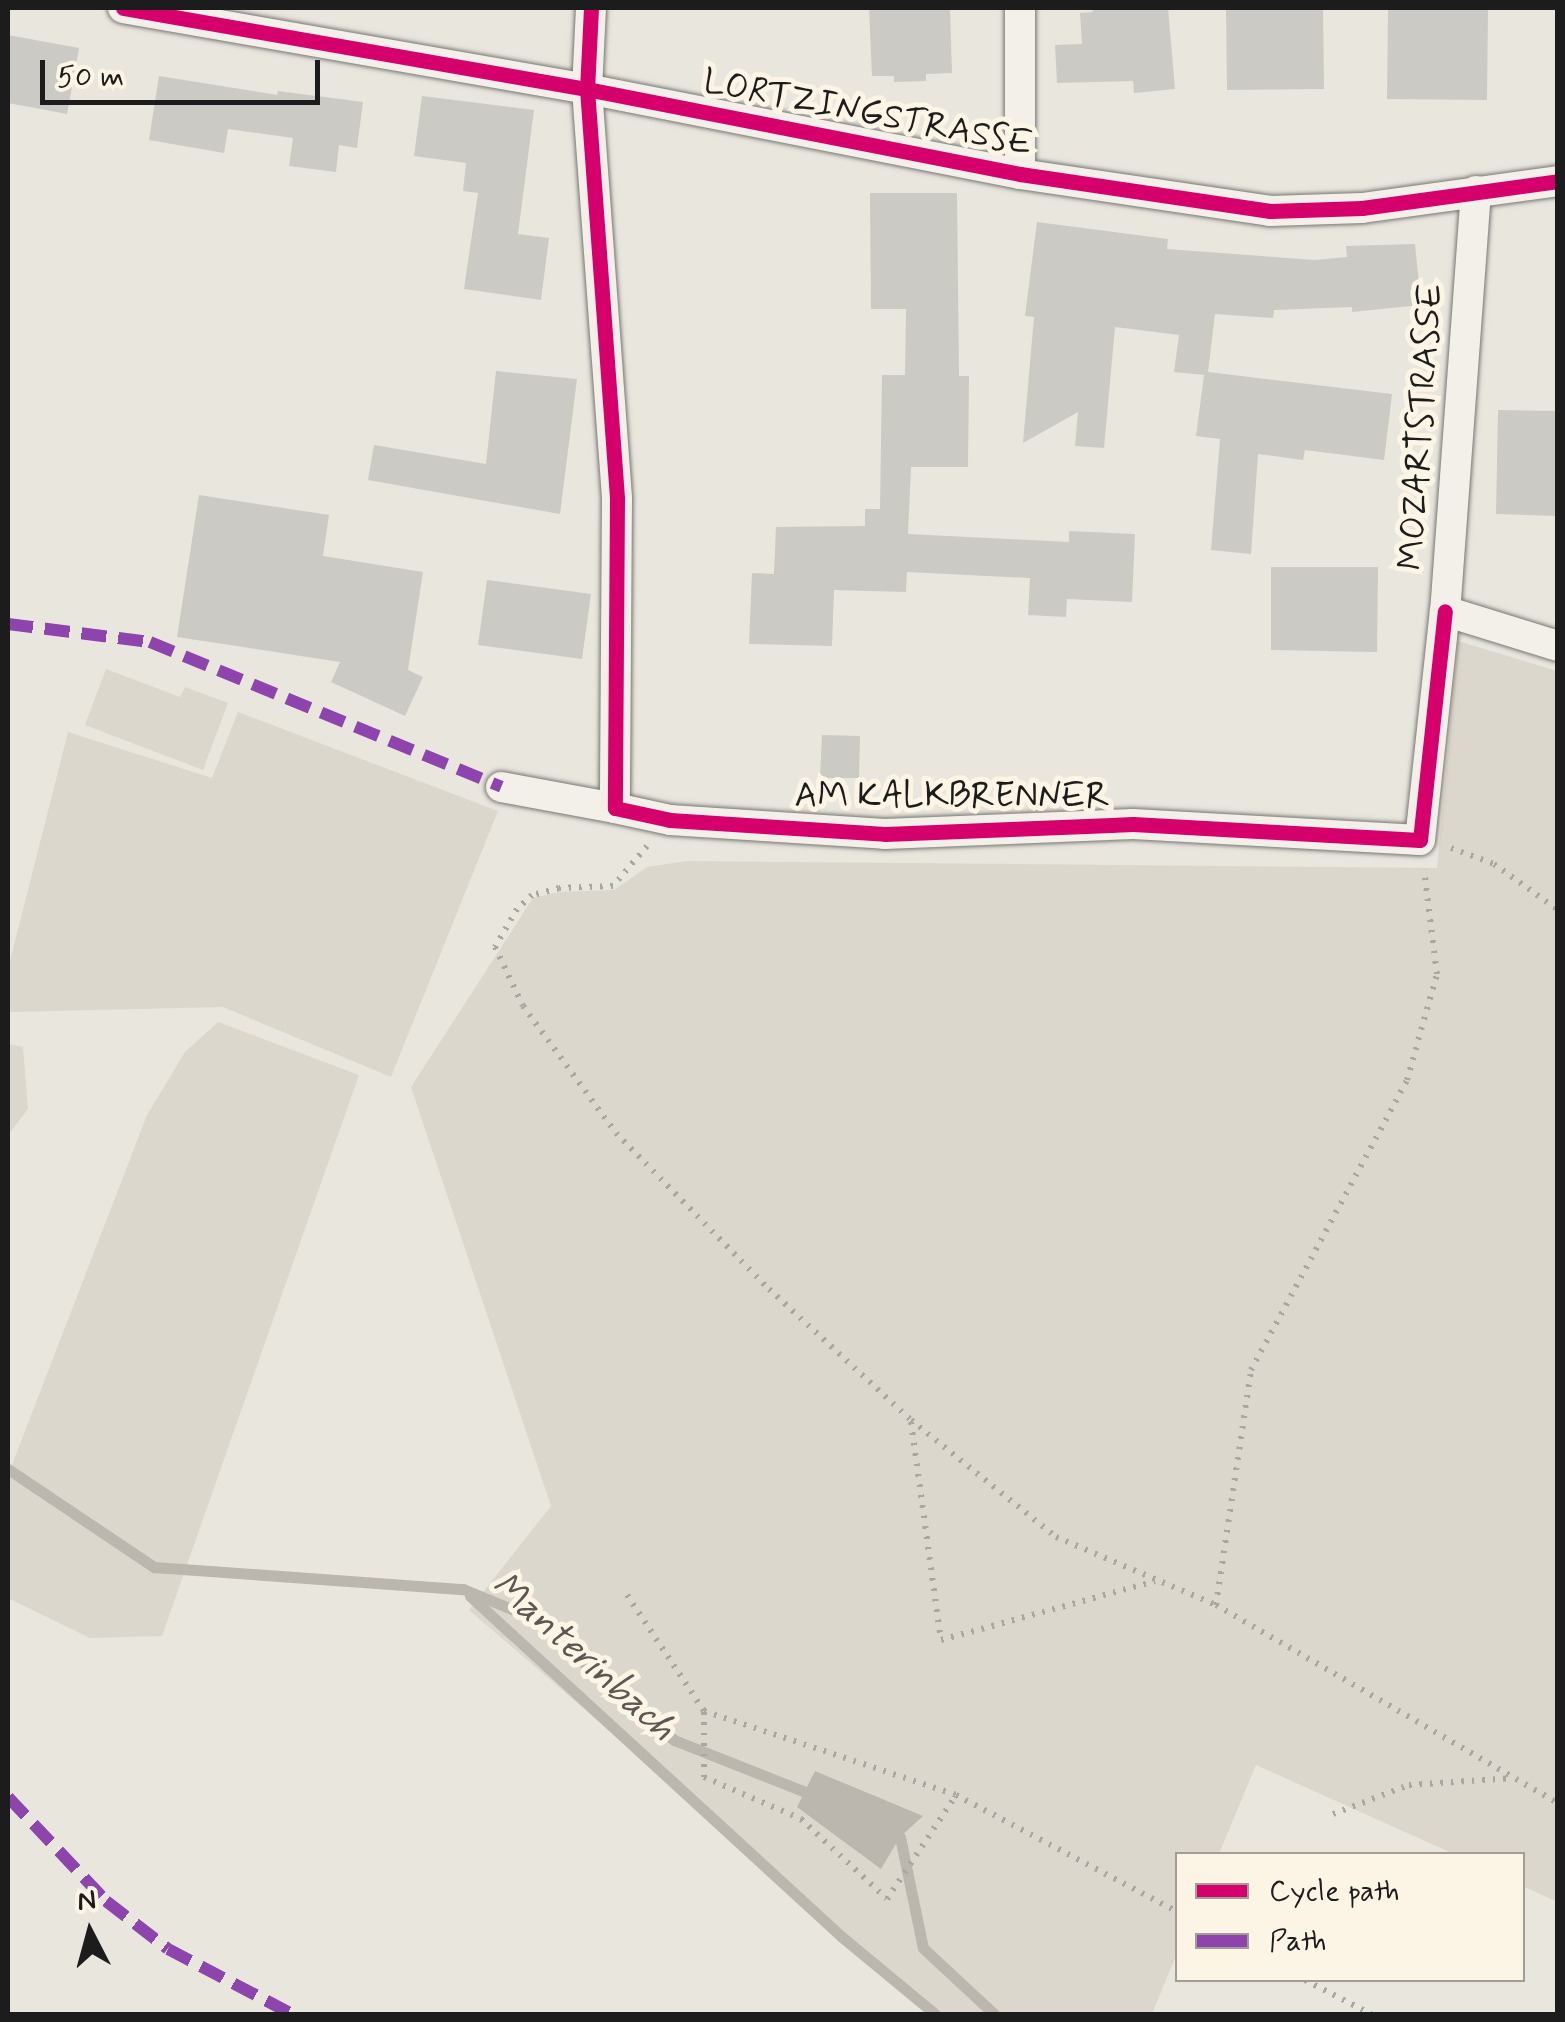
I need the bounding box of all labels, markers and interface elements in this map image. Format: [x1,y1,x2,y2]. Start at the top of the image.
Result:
scale bar [45,40,325,102]
text: 50 m [57,58,124,97]
street label: LORTZINGSTRASSE [700,61,1036,165]
street label: MOZARTSTRASSE [1390,282,1452,572]
street label: AM KALKBRENNER [801,775,1103,817]
water label: Manterinbach [482,1563,684,1751]
legend [1175,1852,1525,1982]
text: Cycle path [1269,1872,1400,1911]
north arrow [40,1882,140,1982]
text: N [76,1882,98,1921]
text: Path [1269,1922,1327,1961]

